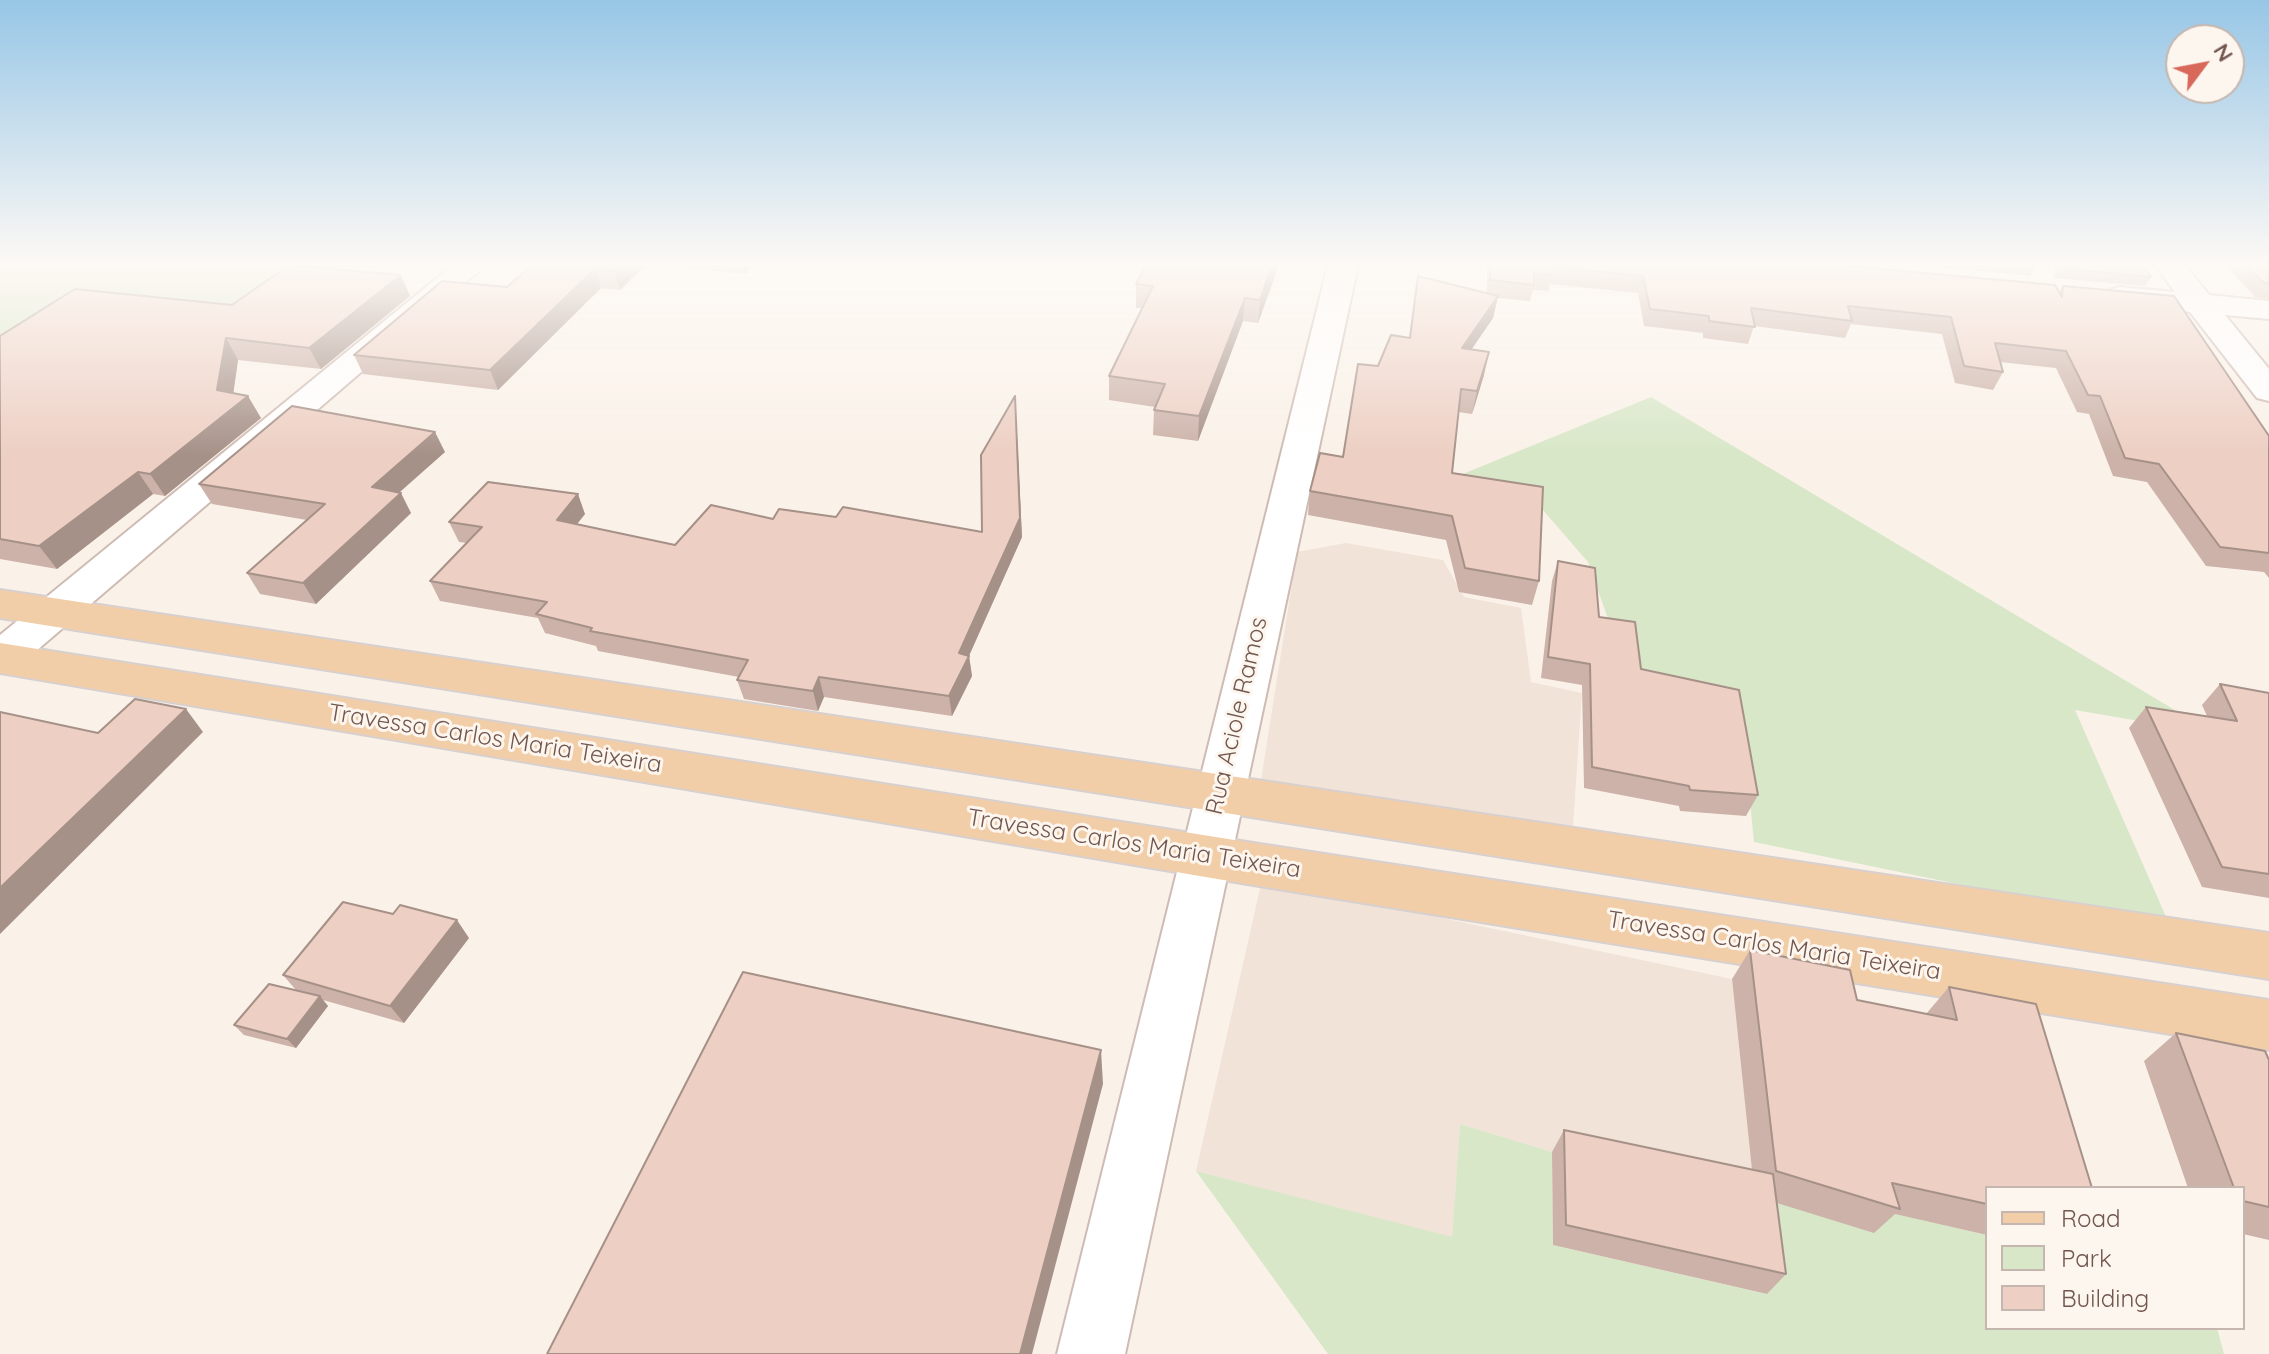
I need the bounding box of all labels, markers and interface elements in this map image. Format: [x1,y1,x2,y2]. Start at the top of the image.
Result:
north arrow [2165,24,2245,104]
text: N [2207,38,2240,67]
street label: Rua Aciole Ramos [1200,614,1274,818]
street label: Travessa Carlos Maria Teixeira [326,698,664,780]
street label: Travessa Carlos Maria Teixeira [965,803,1303,885]
street label: Travessa Carlos Maria Teixeira [1605,905,1943,987]
legend [1985,1186,2245,1330]
text: Road [2061,1203,2121,1233]
text: Park [2061,1243,2112,1273]
text: Building [2061,1283,2149,1313]

